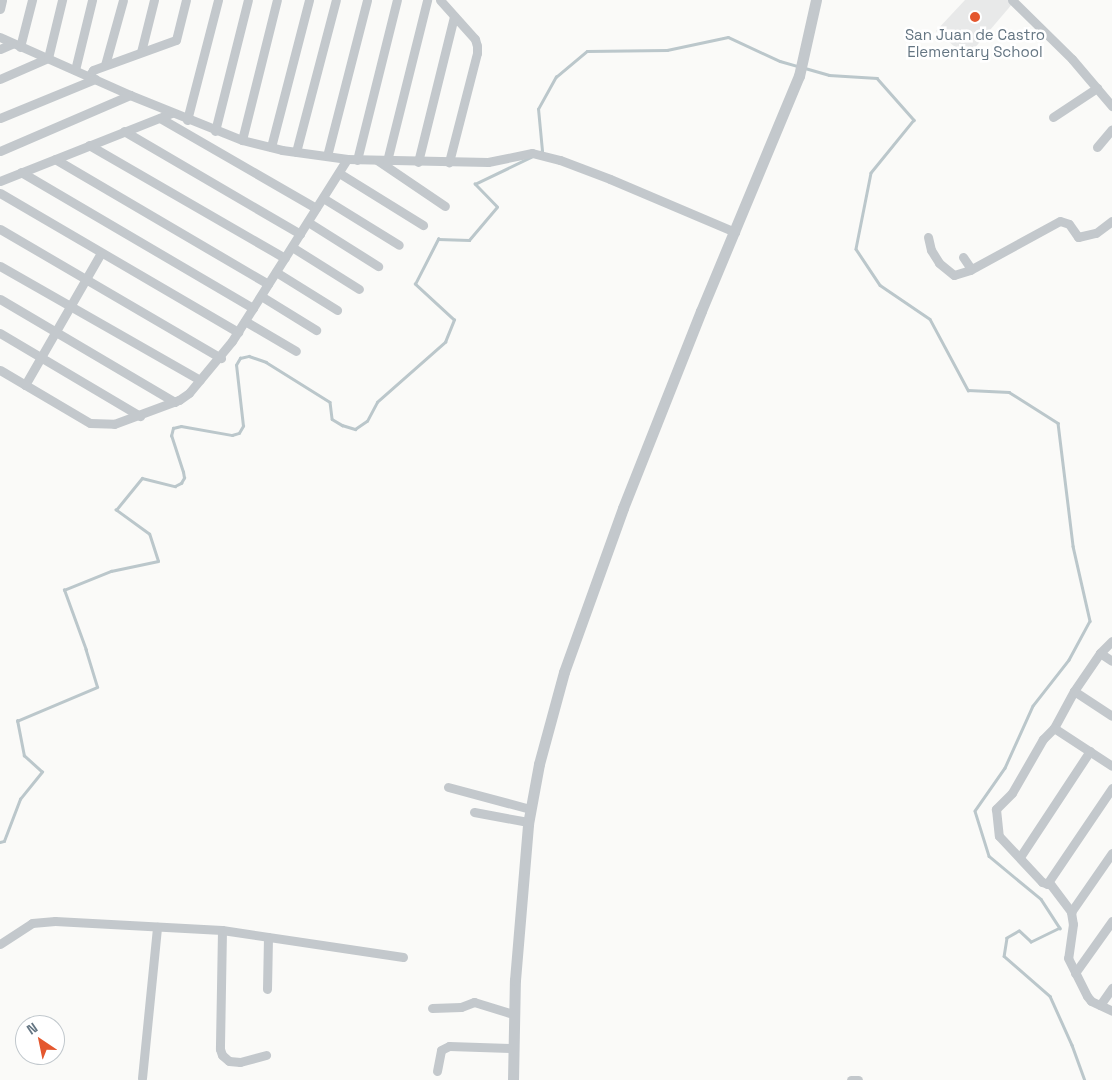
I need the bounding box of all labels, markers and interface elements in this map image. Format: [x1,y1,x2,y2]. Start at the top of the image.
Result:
marker: San Juan de Castro Elementary School [969,11,981,23]
place label: San Juan de Castro Elementary School [905,25,1045,60]
north arrow [15,1015,65,1065]
text: N [23,1018,41,1038]

